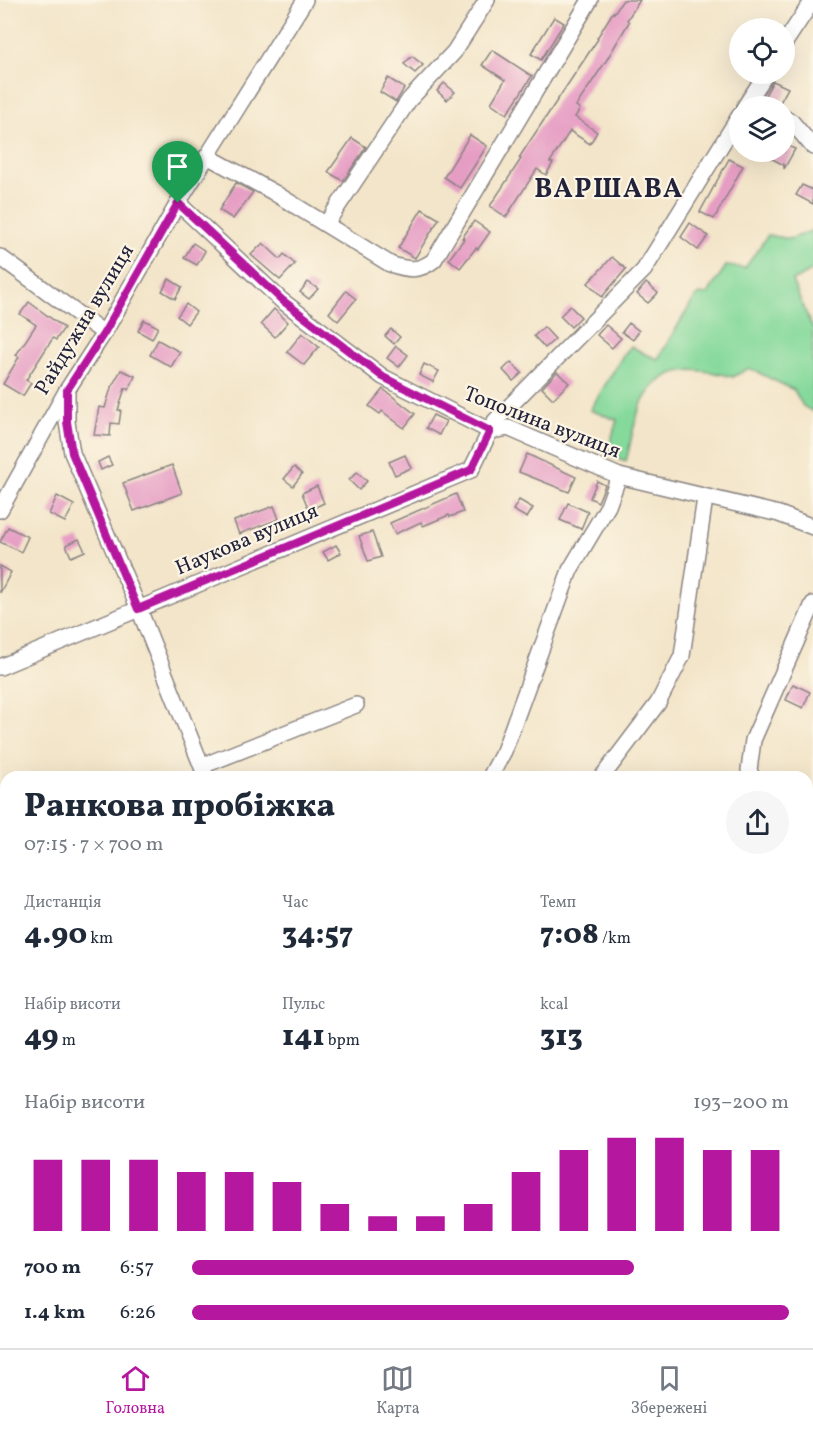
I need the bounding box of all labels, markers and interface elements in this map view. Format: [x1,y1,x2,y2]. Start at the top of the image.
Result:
map controls [729,18,795,162]
button: locate [729,18,795,84]
button: layers [729,96,795,162]
pin [152,141,203,203]
icon: arrive [161,150,194,183]
district label: ВАРШАВА [534,171,684,209]
street label: Райдужна вулиця [28,239,142,401]
street label: Тополина вулиця [459,380,625,466]
street label: Наукова вулиця [171,497,323,583]
text: Ранкова пробіжка [24,785,335,831]
button: share [726,791,789,854]
text: 07:15 · 7 × 700 m [24,831,163,859]
text: Дистанція [24,892,101,914]
text: Час [282,892,308,914]
text: Темп [540,892,576,914]
text: 4.90 [24,914,87,956]
text: 34:57 [282,914,353,956]
text: 7:08 [540,914,599,956]
text: km [87,928,113,950]
text: /km [599,928,631,950]
text: Набір висоти [24,994,121,1016]
text: Пульс [282,994,325,1016]
text: kcal [540,994,568,1016]
text: 49 [24,1016,59,1058]
text: 141 [282,1016,325,1058]
text: 313 [540,1016,583,1058]
text: m [59,1030,76,1052]
text: bpm [325,1030,360,1052]
text: Набір висоти [24,1089,145,1117]
text: 193–200 m [693,1089,789,1117]
text: 700 m [24,1254,81,1282]
text: 6:57 [120,1254,154,1282]
text: 1.4 km [24,1299,85,1327]
text: 6:26 [120,1299,156,1327]
tab: Головна [106,1362,165,1420]
tab: Карта [376,1362,420,1420]
tab: Збережені [631,1362,707,1420]

